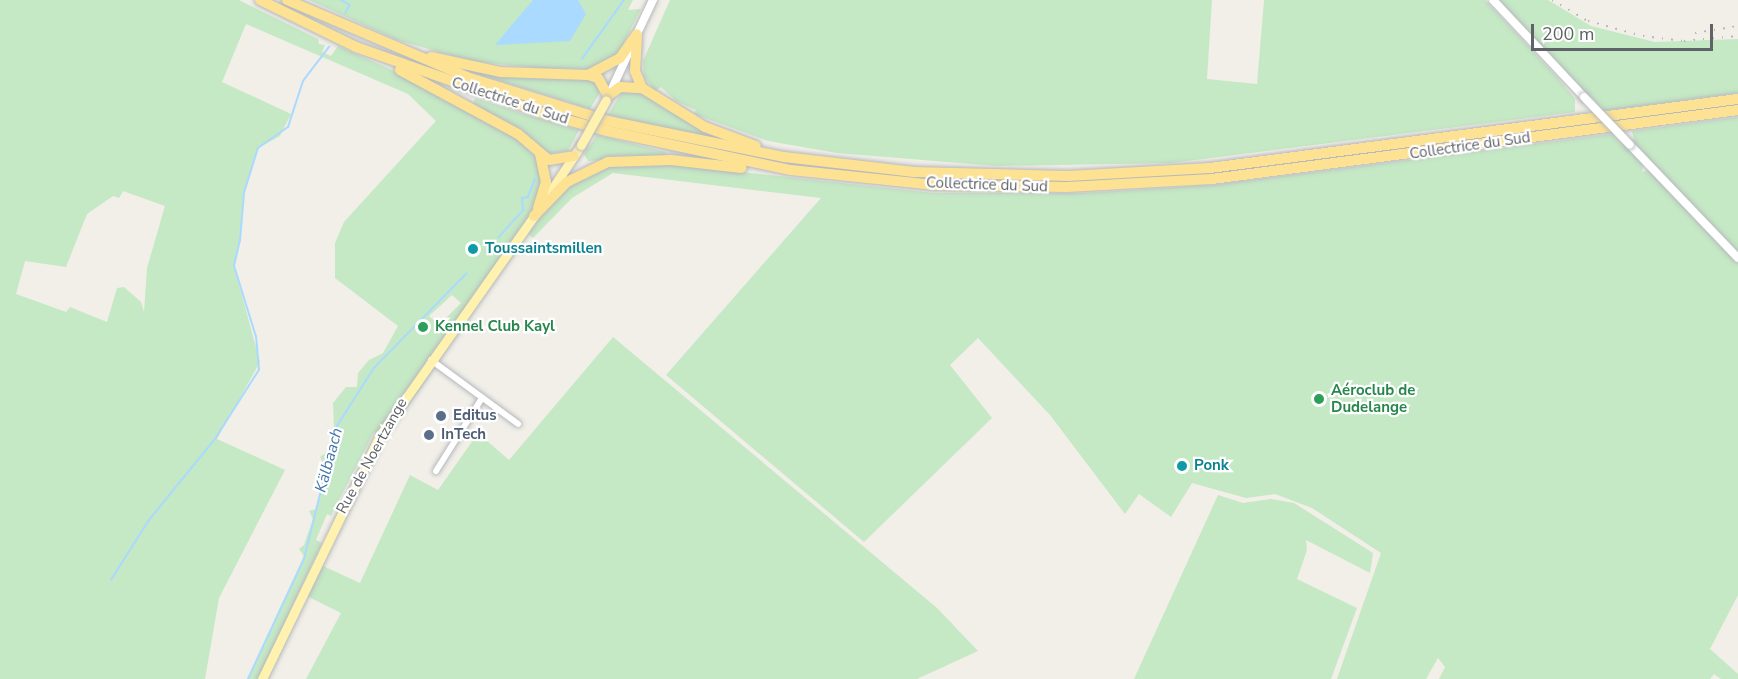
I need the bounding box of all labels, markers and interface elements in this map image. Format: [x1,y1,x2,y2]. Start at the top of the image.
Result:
scale bar [1534,12,1716,50]
text: 200 m [1542,22,1594,46]
street label: Collectrice du Sud [449,74,571,128]
street label: Collectrice du Sud [1408,129,1532,163]
street label: Collectrice du Sud [926,174,1048,196]
place label: Toussaintsmillen [485,240,602,258]
marker: Toussaintsmillen [466,242,480,256]
place label: Kennel Club Kayl [435,318,555,336]
marker: Kennel Club Kayl [416,320,430,334]
place label: Aéroclub de Dudelange [1331,381,1415,416]
marker: Aéroclub de Dudelange [1312,392,1326,406]
street label: Rue de Noertzange [333,395,411,517]
place label: Editus [453,407,496,425]
marker: Editus [434,409,448,423]
water label: Kälbaach [311,426,347,494]
place label: InTech [441,426,486,444]
marker: InTech [422,428,436,442]
place label: Ponk [1194,457,1229,475]
marker: Ponk [1175,459,1189,473]

